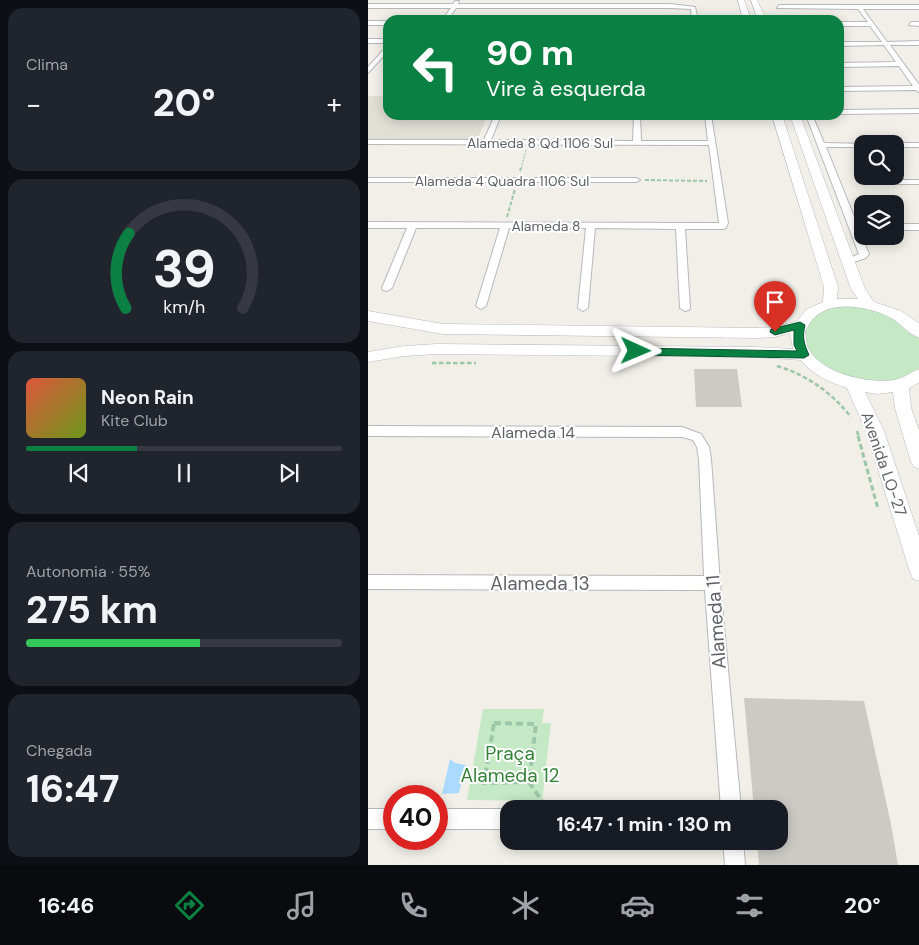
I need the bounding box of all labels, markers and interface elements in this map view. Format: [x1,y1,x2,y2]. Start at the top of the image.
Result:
text: 90 m [486,30,574,76]
icon: left [403,35,468,100]
text: Clima [26,54,68,75]
text: Vire à esquerda [486,74,646,103]
text: 20° [153,78,215,128]
text: − [26,86,41,123]
text: + [327,86,342,123]
street label: Alameda 8 Qd 1106 Sul [467,134,613,152]
map controls [854,135,904,245]
button: search [854,135,904,185]
street label: Alameda 4 Quadra 1106 Sul [415,172,589,190]
button: layers [854,195,904,245]
street label: Alameda 8 [511,217,581,235]
text: 39 [152,235,216,303]
pin [754,281,796,332]
icon: arrive [761,288,789,316]
text: km/h [163,295,205,319]
position arrow [609,324,661,376]
text: Neon Rain [101,385,194,410]
street label: Avenida LO-27 [856,409,912,519]
text: Kite Club [101,410,168,431]
street label: Alameda 14 [491,422,575,443]
icon: previous [65,459,93,487]
icon: pause [170,459,198,487]
icon: next [275,459,303,487]
text: Autonomia · 55% [26,561,150,582]
street label: Alameda 13 [490,571,590,596]
street label: Alameda 11 [700,574,732,670]
text: 275 km [26,585,158,635]
text: Chegada [26,740,92,761]
park label: Praça Alameda 12 [460,741,560,788]
text: 16:47 [26,764,119,814]
speed limit sign: 40 [383,785,448,850]
text: 16:47 · 1 min · 130 m [557,812,731,837]
icon: directions [172,888,207,923]
icon: music [284,888,319,923]
icon: phone [396,888,431,923]
icon: climate [508,888,543,923]
icon: car [620,888,655,923]
icon: filters [732,888,767,923]
text: 16:46 [39,891,94,920]
text: 20° [844,891,880,920]

